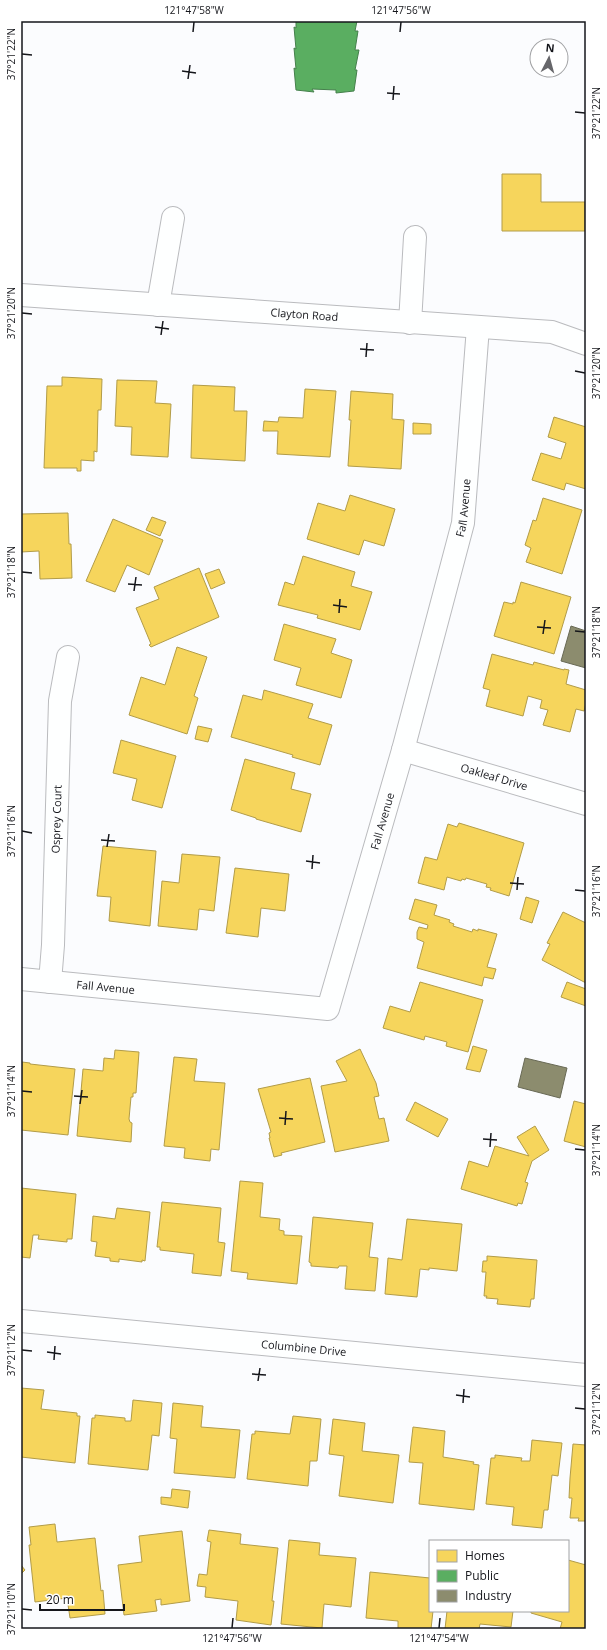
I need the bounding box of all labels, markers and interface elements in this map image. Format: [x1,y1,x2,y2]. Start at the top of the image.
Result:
text: 121°47'58"W [164,3,225,17]
text: 121°47'56"W [371,3,432,17]
text: 37°21'22"N [4,28,18,80]
north arrow [529,38,569,78]
text: N [545,40,555,55]
text: 37°21'22"N [589,87,603,139]
text: 37°21'20"N [4,287,18,339]
street label: Clayton Road [270,304,339,324]
text: 37°21'20"N [589,347,603,399]
street label: Fall Avenue [452,478,473,539]
text: 37°21'18"N [4,546,18,598]
text: 37°21'18"N [589,606,603,658]
street label: Oakleaf Drive [459,759,530,793]
street label: Osprey Court [48,785,65,854]
street label: Fall Avenue [367,791,397,851]
text: 37°21'16"N [4,805,18,857]
text: 37°21'16"N [589,865,603,917]
street label: Fall Avenue [76,976,136,997]
text: 37°21'14"N [4,1065,18,1117]
text: 37°21'14"N [589,1124,603,1176]
text: 37°21'12"N [4,1324,18,1376]
street label: Columbine Drive [260,1336,347,1359]
text: 37°21'12"N [589,1383,603,1435]
legend [429,1540,569,1612]
text: Homes [465,1547,505,1564]
text: Public [465,1567,499,1584]
text: 37°21'10"N [4,1583,18,1635]
scale bar [40,1586,124,1612]
text: Industry [465,1587,512,1604]
text: 20 m [46,1591,74,1608]
text: 121°47'56"W [202,1631,263,1645]
text: 121°47'54"W [409,1631,470,1645]

